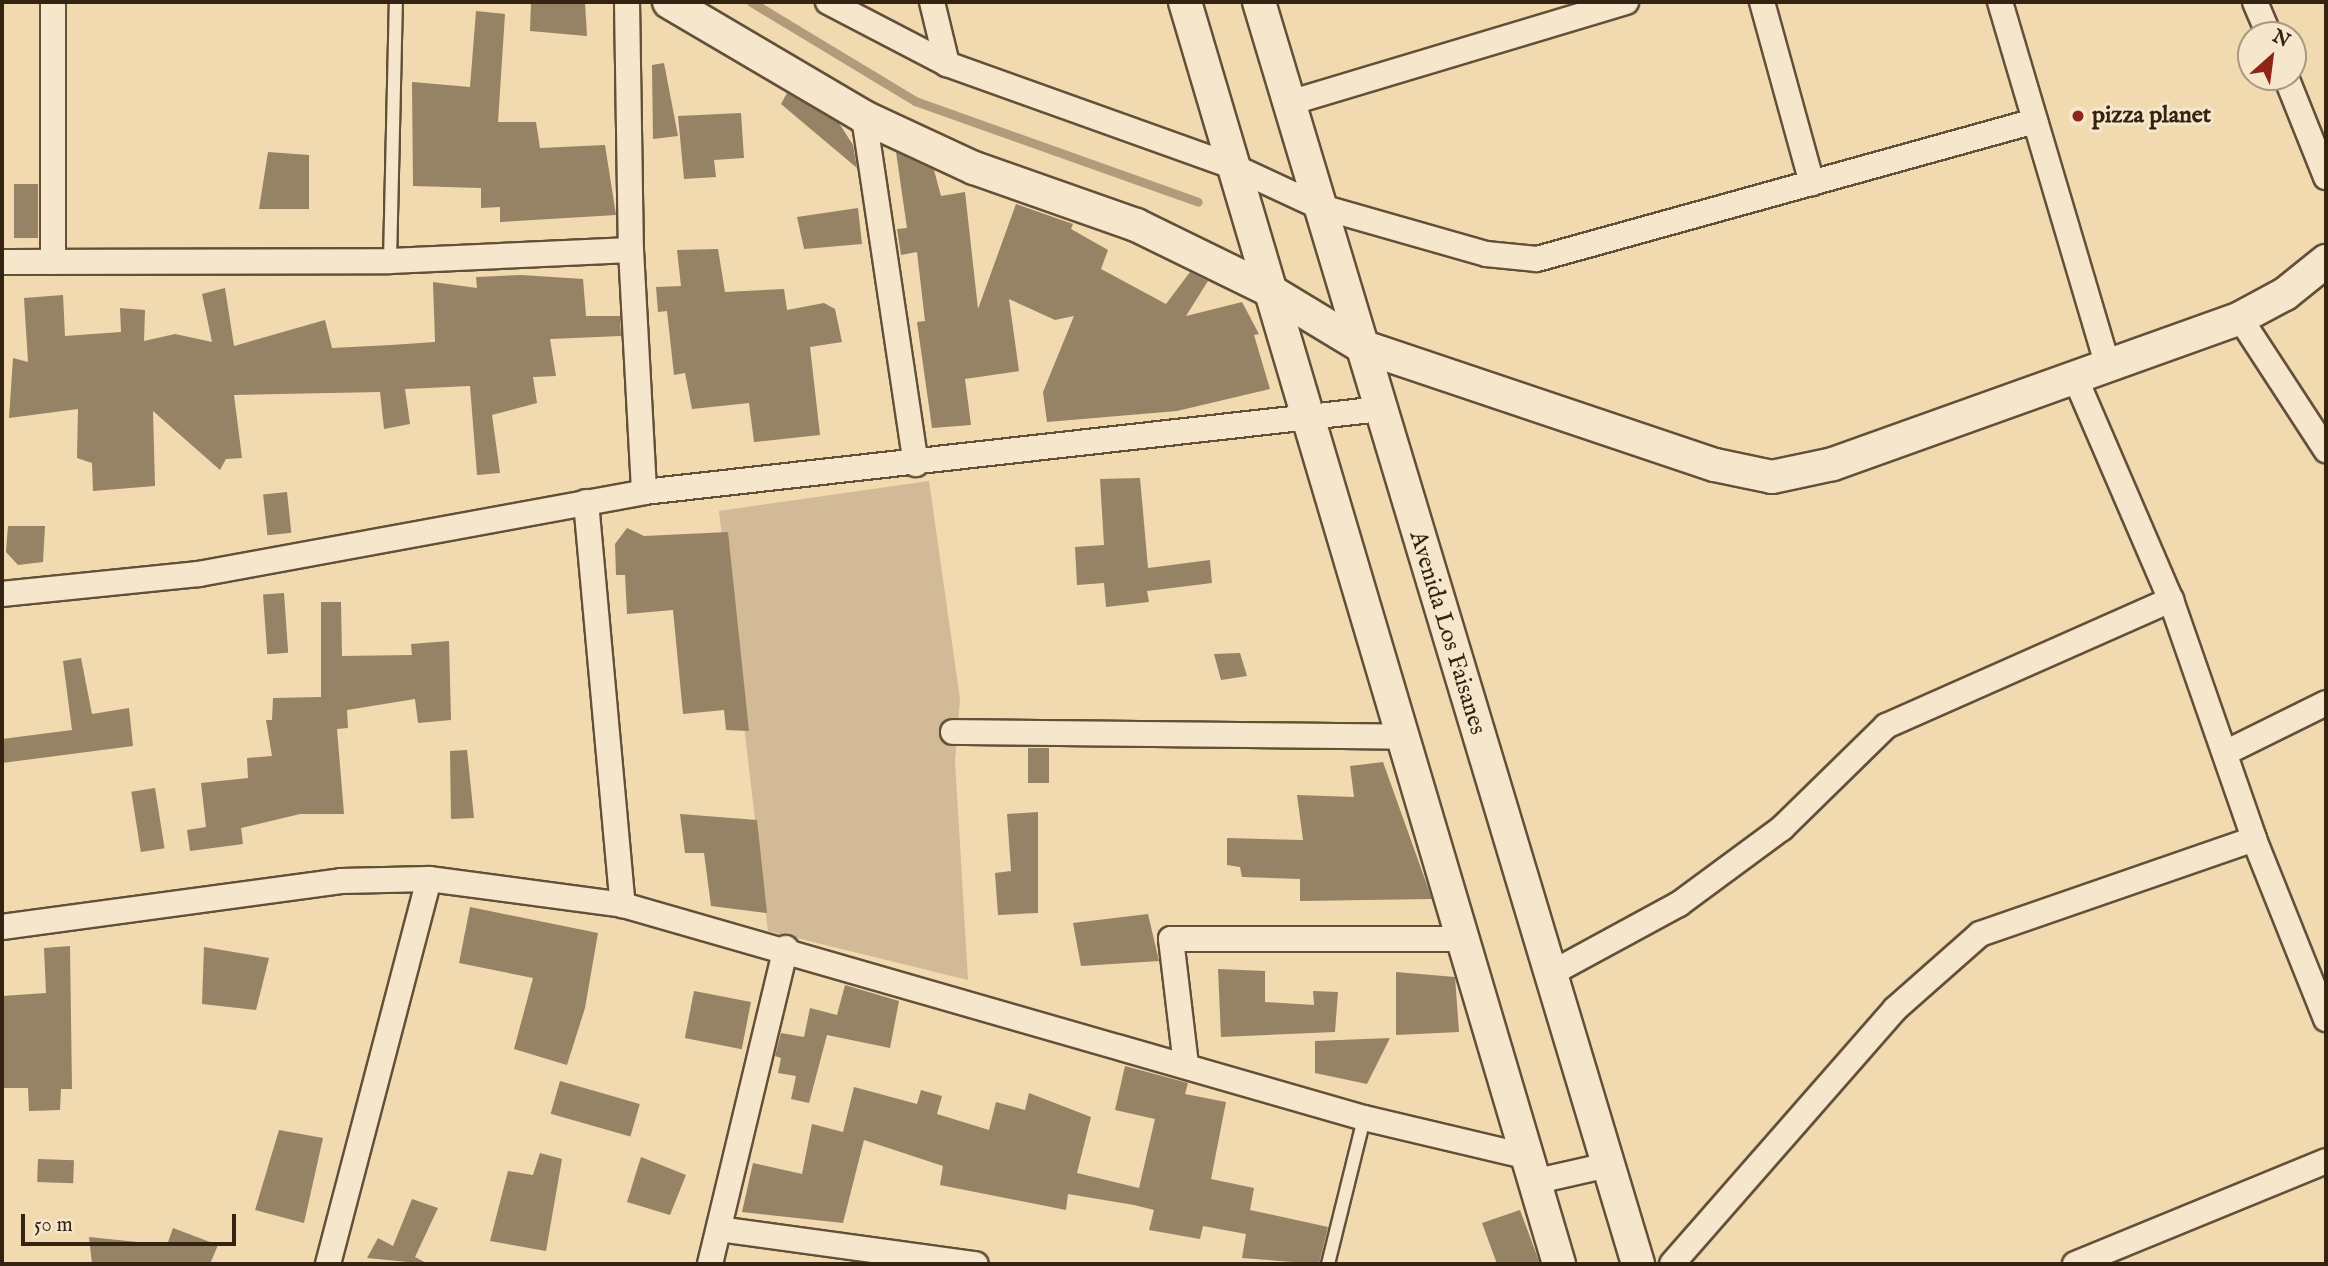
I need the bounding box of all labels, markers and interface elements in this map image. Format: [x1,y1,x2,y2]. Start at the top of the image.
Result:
north arrow [2237,21,2307,91]
text: N [2268,25,2294,54]
place label: pizza planet [2092,102,2211,130]
marker: pizza planet [2070,108,2086,124]
street label: Avenida Los Faisanes [1402,528,1492,738]
scale bar [24,1200,240,1244]
text: 50 m [34,1212,73,1239]

